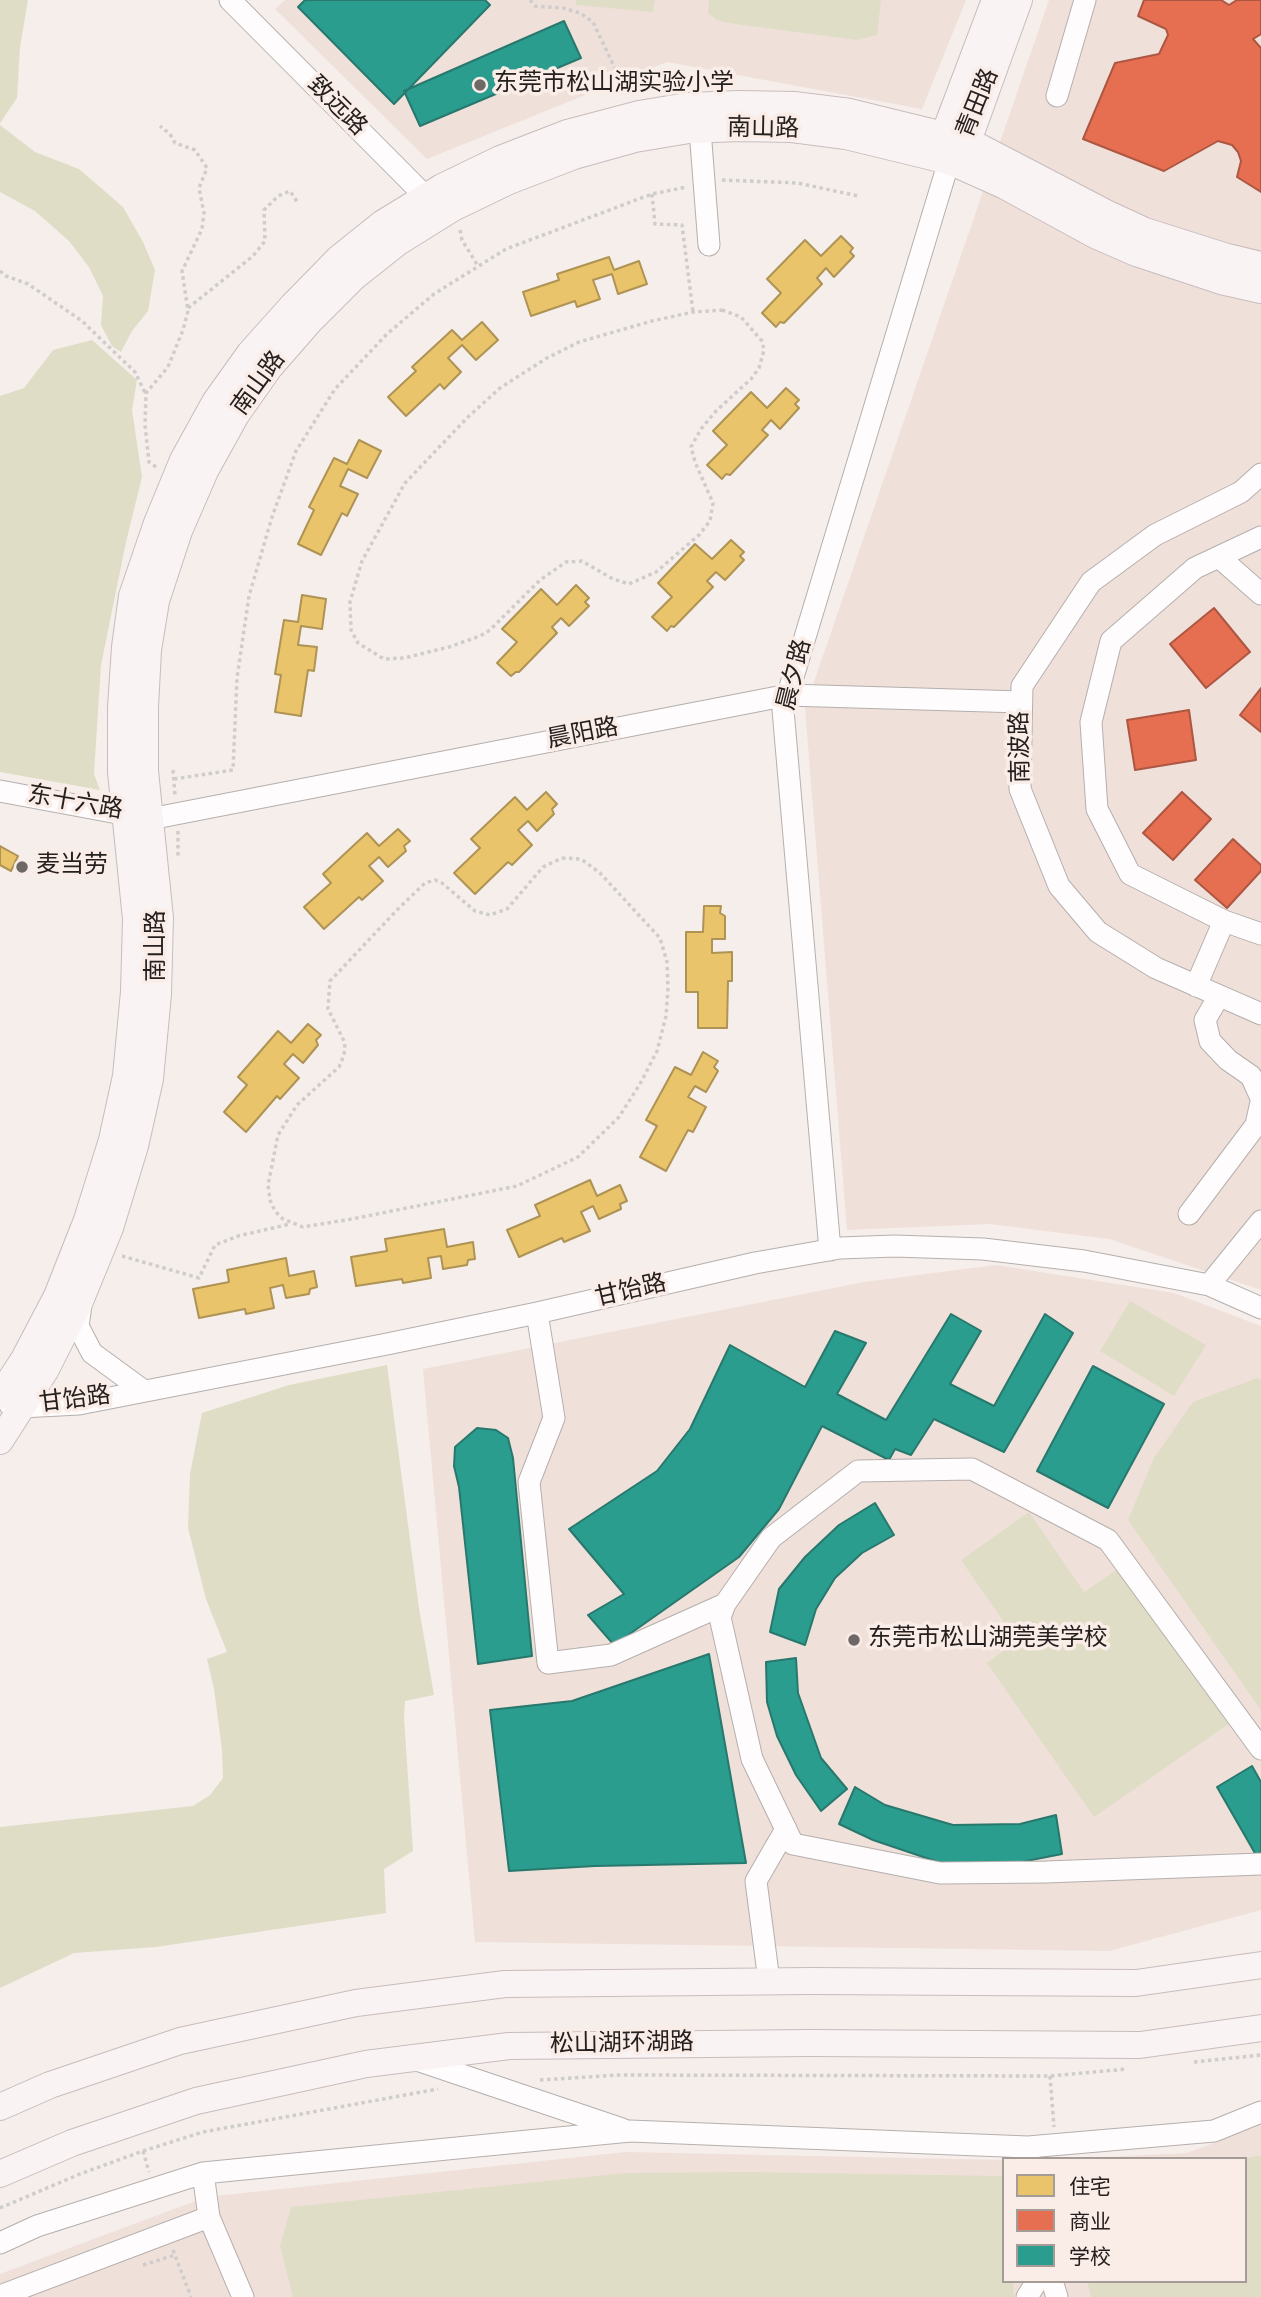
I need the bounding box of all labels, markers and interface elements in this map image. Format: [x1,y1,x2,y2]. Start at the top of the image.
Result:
street label: 青田路 [952,65,1006,143]
street label: 致远路 [300,71,372,143]
place label: 东莞市松山湖实验小学 [494,71,734,99]
marker: 东莞市松山湖实验小学 [472,77,488,93]
street label: 南山路 [727,115,799,145]
street label: 南山路 [227,346,293,422]
street label: 晨夕路 [773,637,819,713]
street label: 南波路 [1007,711,1037,783]
street label: 晨阳路 [545,714,621,756]
street label: 东十六路 [25,781,125,827]
place label: 麦当劳 [36,853,108,881]
marker: 麦当劳 [14,859,30,875]
street label: 南山路 [144,910,172,982]
street label: 甘饴路 [593,1270,669,1314]
street label: 甘饴路 [38,1382,112,1420]
place label: 东莞市松山湖莞美学校 [868,1626,1108,1654]
marker: 东莞市松山湖莞美学校 [846,1632,862,1648]
street label: 松山湖环湖路 [550,2029,694,2061]
legend [1002,2157,1247,2283]
text: 住宅 [1069,2172,1111,2202]
text: 商业 [1069,2207,1111,2237]
text: 学校 [1069,2242,1111,2272]

